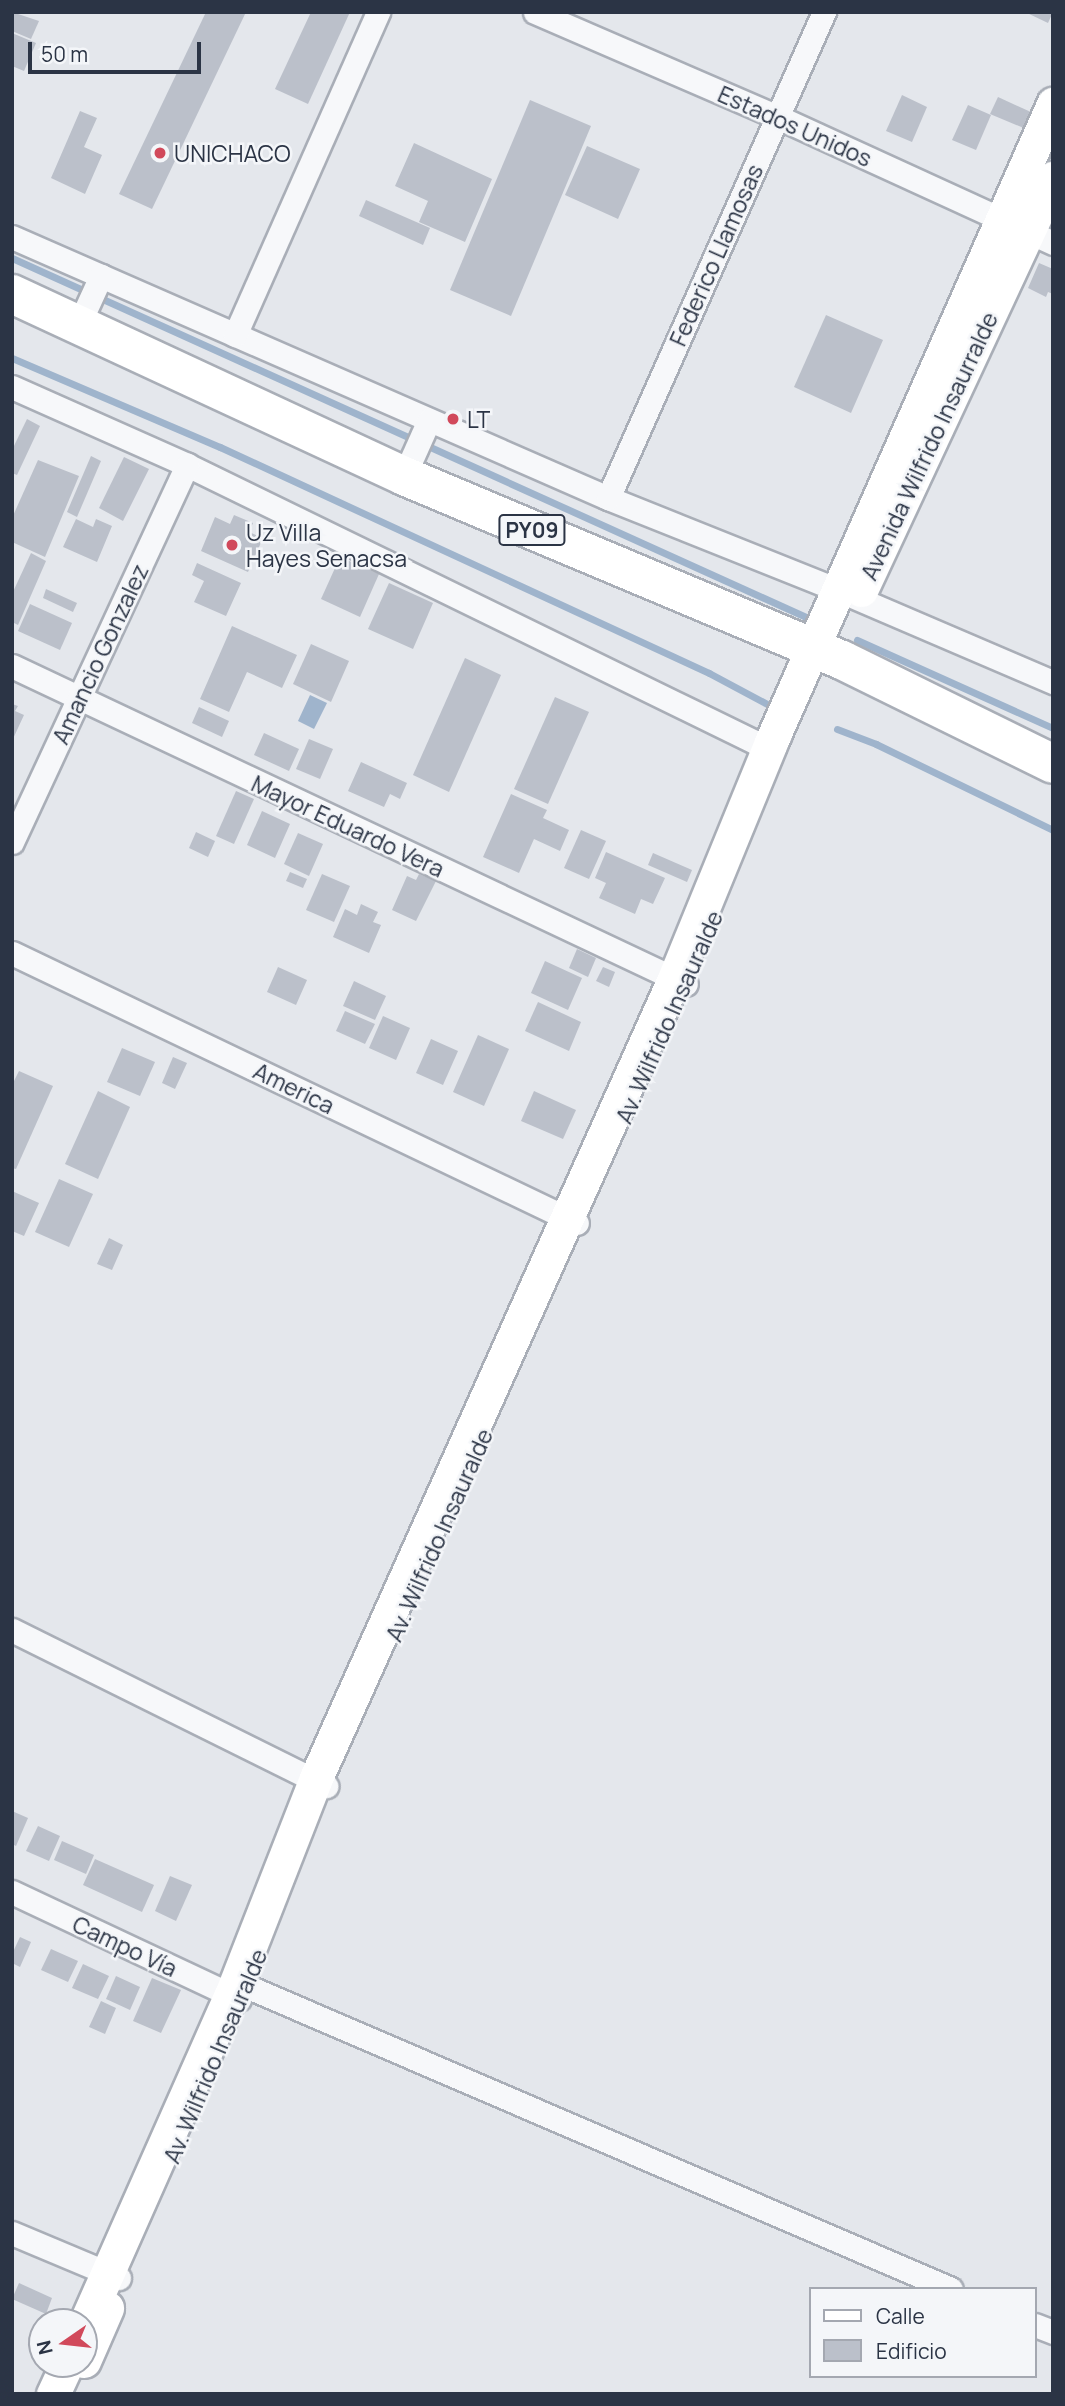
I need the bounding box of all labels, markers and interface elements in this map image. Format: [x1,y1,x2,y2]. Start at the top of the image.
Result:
scale bar [32,28,205,72]
text: 50 m [41,40,88,68]
street label: Estados Unidos [714,80,876,172]
place label: UNICHACO [174,139,291,167]
marker: UNICHACO [152,145,168,161]
street label: Federico Llamosas [664,160,768,350]
street label: Avenida Wilfrido Insaurralde [855,308,1003,584]
place label: LT [467,405,490,433]
marker: LT [445,411,461,427]
road number: PY09 [497,512,567,548]
place label: Uz Villa Hayes Senacsa [246,518,407,572]
marker: Uz Villa Hayes Senacsa [224,537,240,553]
street label: Amancio Gonzalez [46,560,154,748]
street label: Mayor Eduardo Vera [247,769,449,883]
street label: Av. Wilfrido Insauralde [610,906,728,1128]
street label: America [249,1057,339,1119]
street label: Av. Wilfrido Insauralde [380,1424,498,1646]
street label: Campo Vía [68,1910,182,1982]
street label: Av. Wilfrido Insauralde [157,1945,273,2167]
legend [810,2287,1037,2378]
text: Calle [876,2302,925,2330]
north arrow [28,2308,98,2378]
text: Edificio [876,2337,947,2365]
text: N [30,2338,59,2357]

